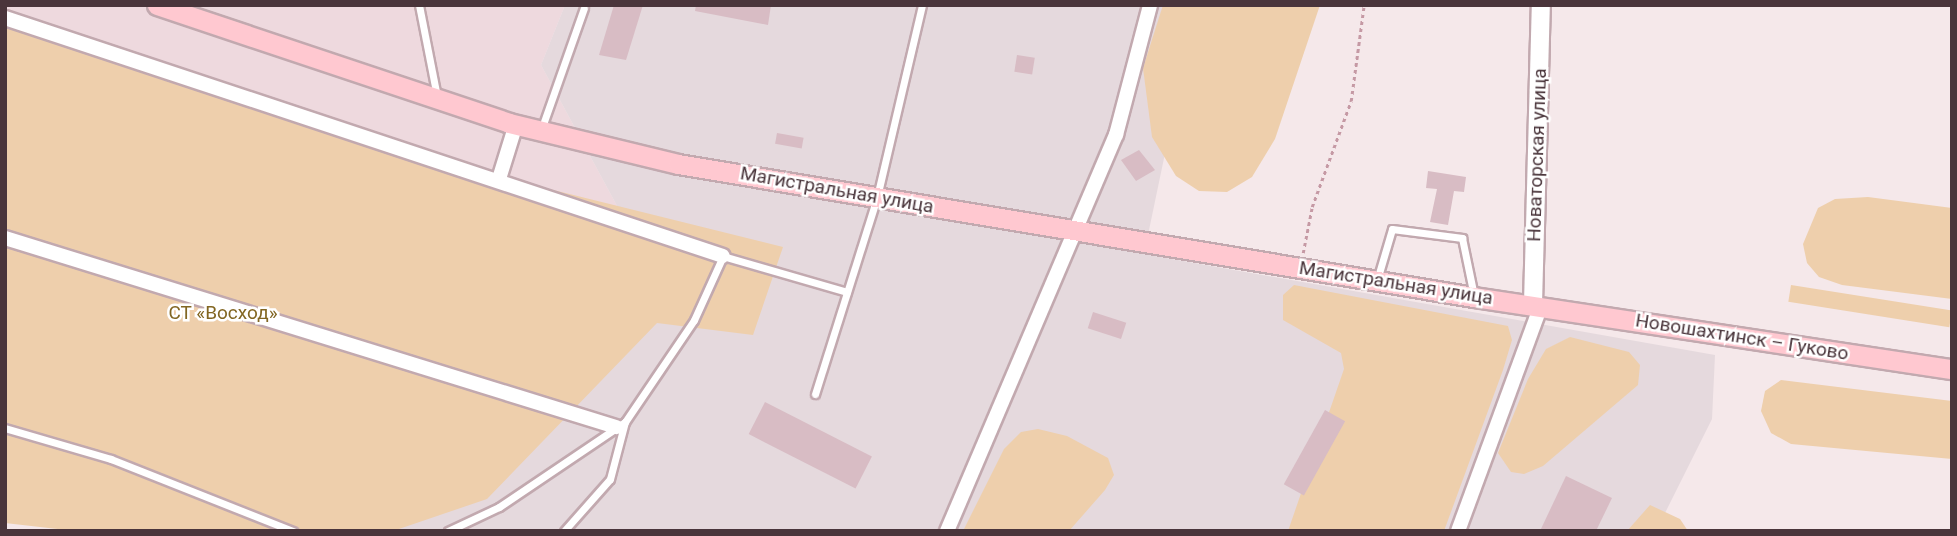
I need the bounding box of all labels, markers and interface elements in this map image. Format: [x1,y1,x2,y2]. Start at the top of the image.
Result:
street label: Новаторская улица [1523,68,1551,242]
street label: Магистральная улица [739,162,935,218]
street label: Магистральная улица [1297,256,1495,310]
park label: СТ «Восход» [168,302,278,324]
street label: Новошахтинск – Гуково [1634,309,1850,365]

